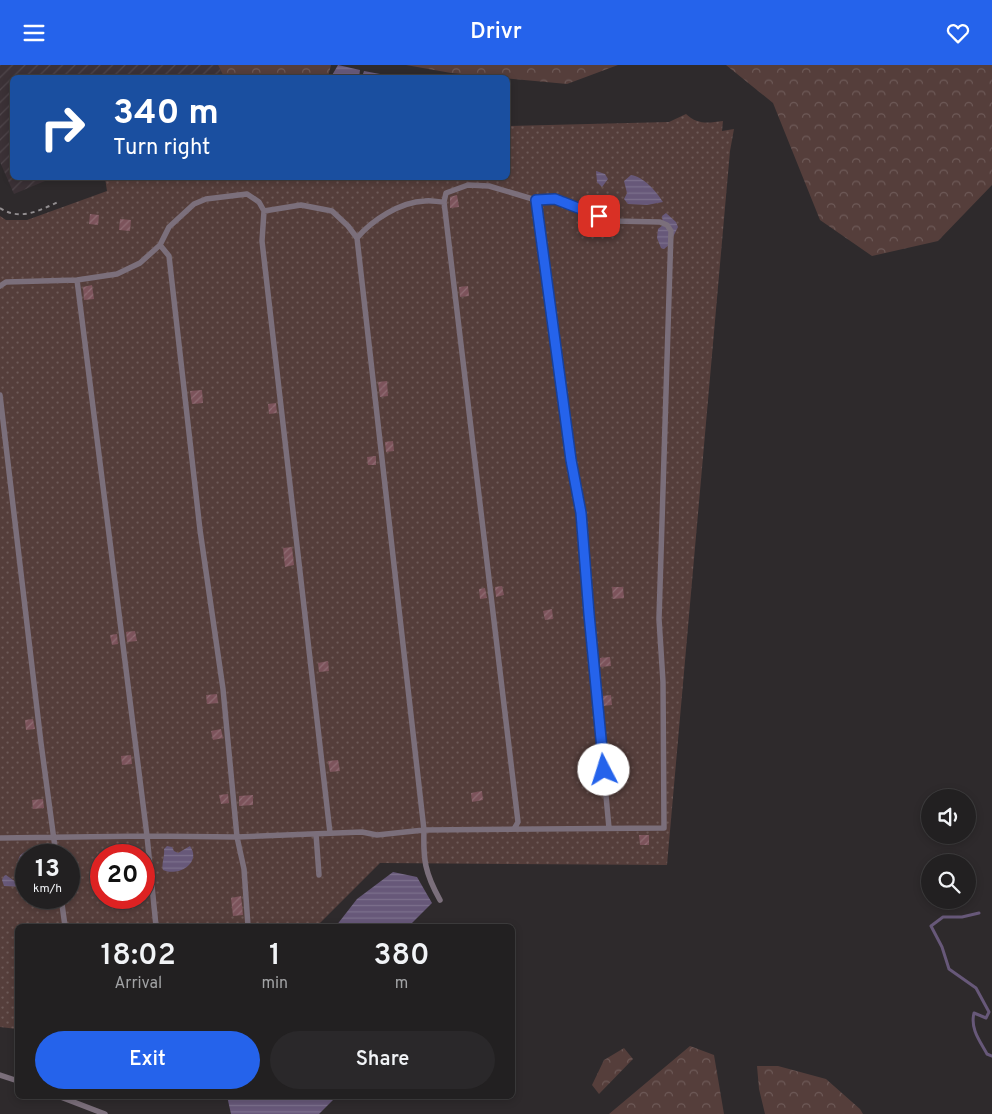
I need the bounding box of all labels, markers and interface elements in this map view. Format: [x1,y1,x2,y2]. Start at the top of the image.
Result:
icon: menu [20,19,48,47]
text: Drivr [470,19,522,46]
icon: heart [944,19,972,47]
text: 340 m [113,92,219,136]
icon: right [30,95,95,160]
text: Turn right [113,135,210,162]
pin [578,195,620,237]
icon: arrive [585,202,613,230]
position arrow [577,743,629,795]
map controls [921,789,976,909]
button: sound [921,789,976,844]
speed limit sign: 20 [90,844,155,909]
text: 13 [35,854,60,886]
button: search [921,854,976,909]
text: km/h [33,881,62,897]
text: 18:02 [101,938,176,975]
text: 1 [269,938,281,975]
text: 380 [374,938,429,975]
text: Arrival [114,974,162,994]
text: min [261,974,288,994]
text: m [395,974,408,994]
button: Exit [35,1031,260,1089]
button: Share [270,1031,495,1089]

